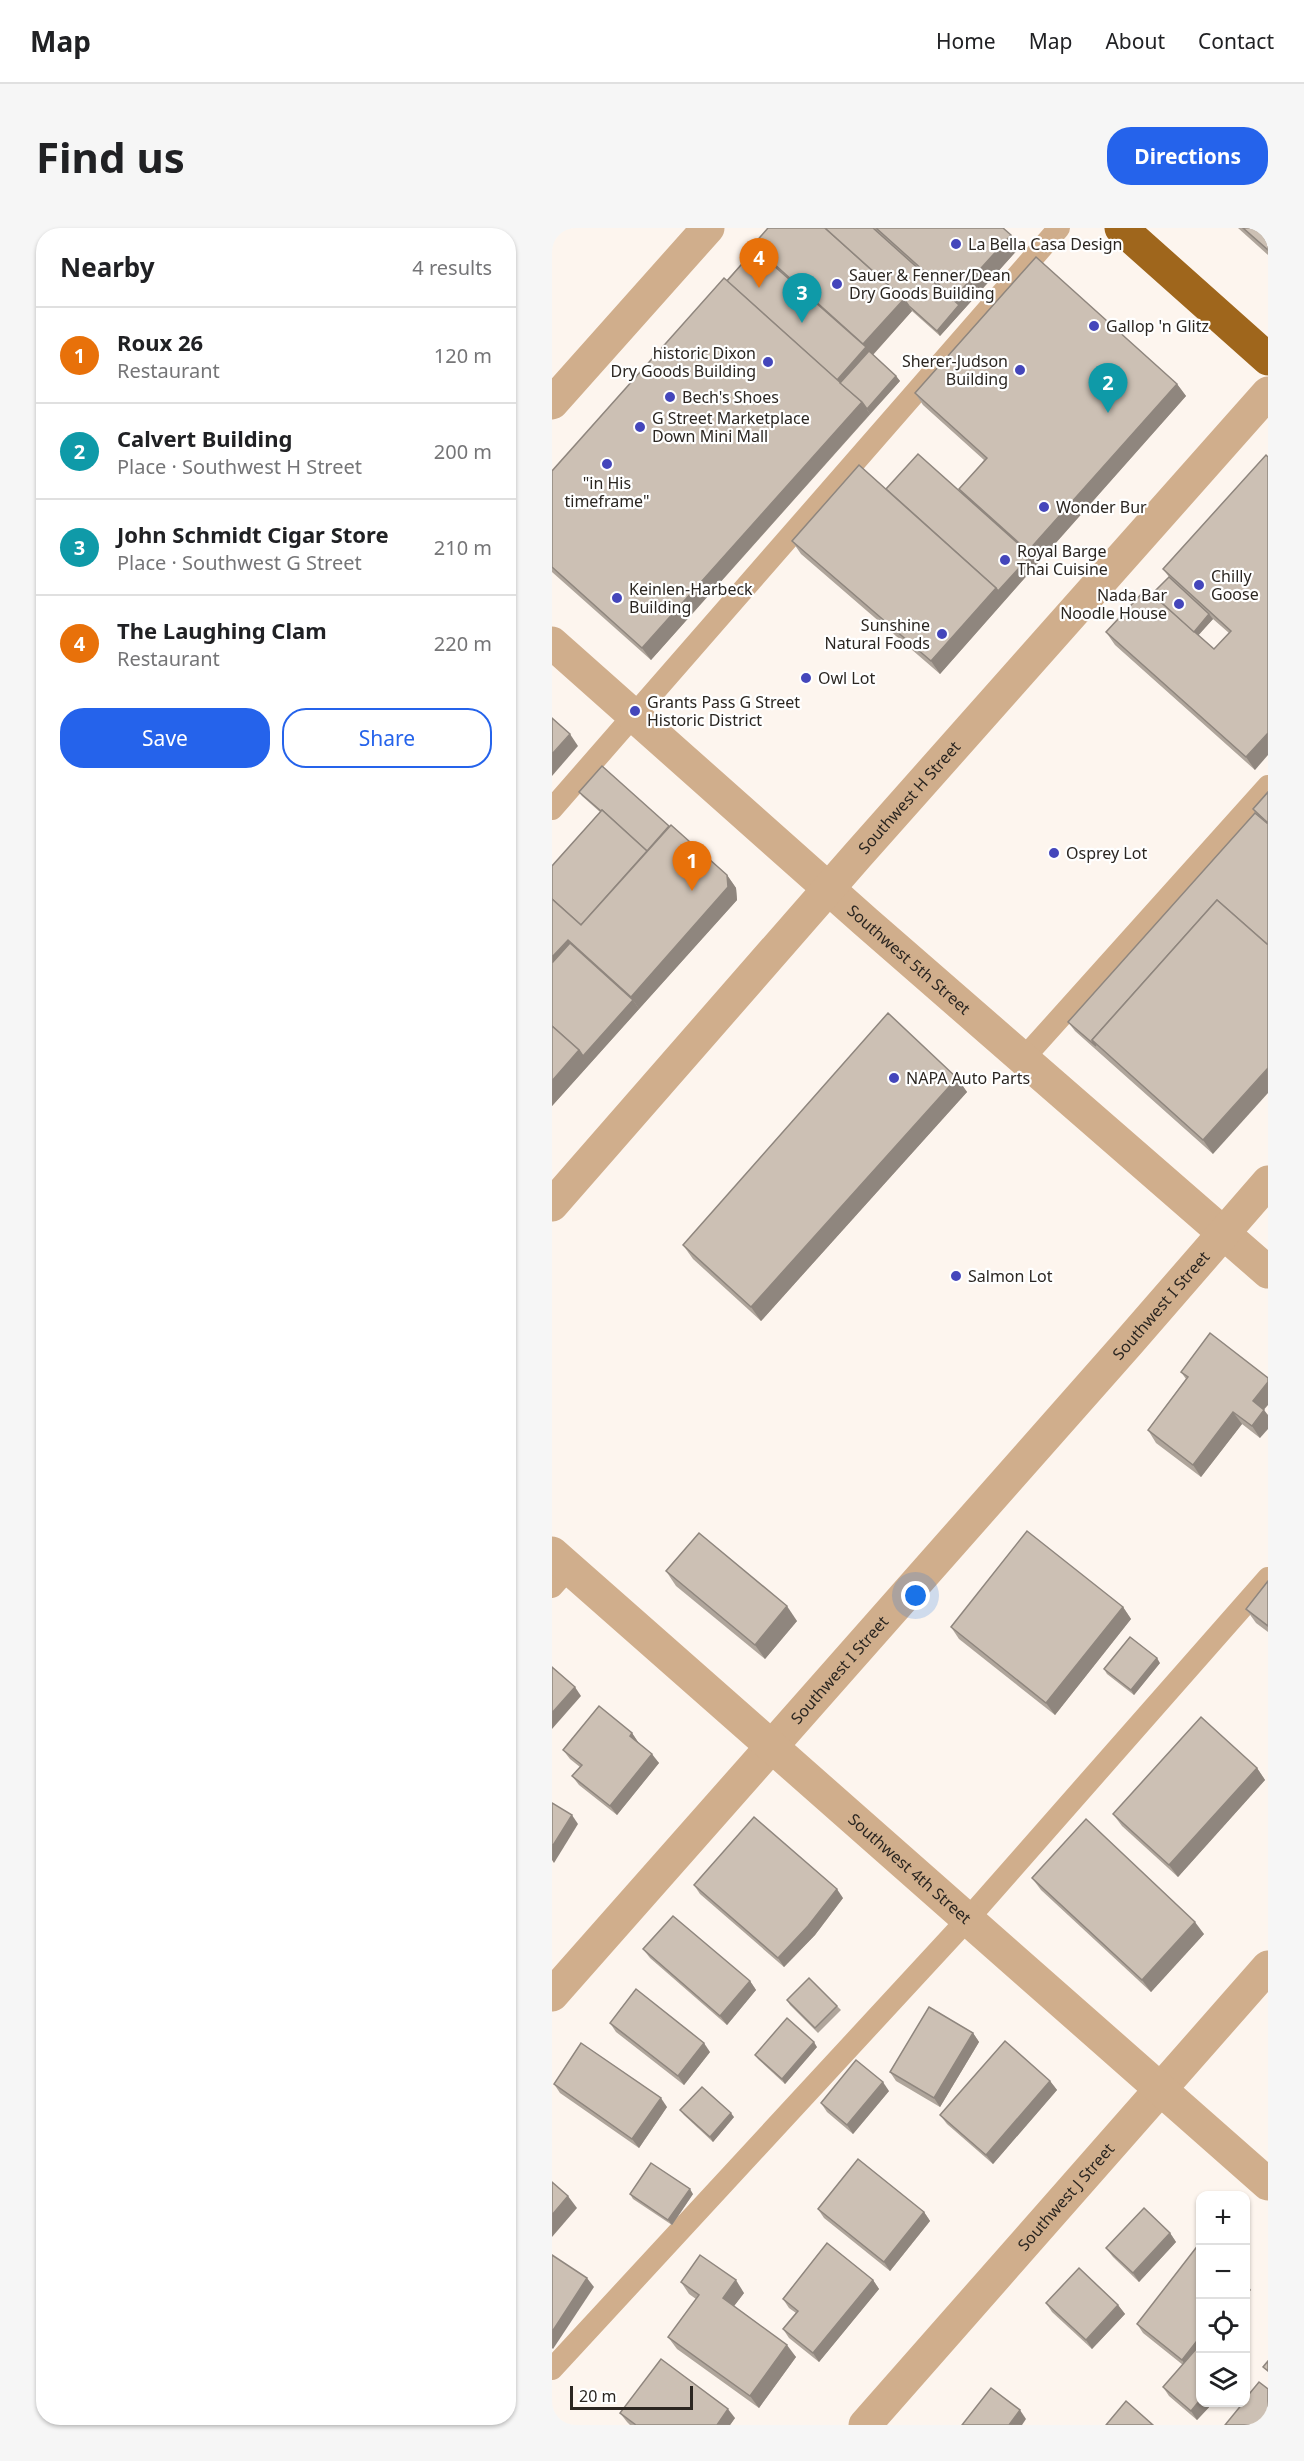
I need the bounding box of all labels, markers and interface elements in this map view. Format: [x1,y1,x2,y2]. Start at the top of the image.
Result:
text: Map [30,22,91,60]
text: Home [936,27,996,55]
text: Map [1029,27,1072,55]
text: About [1105,27,1165,55]
text: Contact [1198,27,1274,55]
button: Directions [1107,127,1268,185]
text: Find us [36,128,185,185]
place label: La Bella Casa Design [968,233,1122,255]
marker: La Bella Casa Design [949,237,963,251]
pin: 4 [740,238,778,288]
text: Nearby [60,249,155,285]
text: 4 results [412,254,492,281]
place label: Sauer & Fenner/Dean Dry Goods Building [849,264,1011,304]
pin: 3 [782,274,822,323]
marker: Sauer & Fenner/Dean Dry Goods Building [830,277,844,291]
place label: Gallop 'n Glitz [1106,315,1209,337]
marker: Gallop 'n Glitz [1087,319,1101,333]
text: Roux 26 [117,327,203,357]
text: 1 [74,342,85,369]
text: 120 m [434,342,492,369]
place label: historic Dixon Dry Goods Building [610,342,756,382]
place label: Sherer-Judson Building [902,350,1008,390]
marker: historic Dixon Dry Goods Building [761,355,775,369]
text: Restaurant [117,357,220,384]
marker: Sherer-Judson Building [1013,363,1027,377]
pin: 2 [1088,364,1128,413]
place label: Bech's Shoes [682,386,779,408]
marker: Bech's Shoes [663,390,677,404]
place label: G Street Marketplace Down Mini Mall [652,407,810,447]
marker: G Street Marketplace Down Mini Mall [633,420,647,434]
text: Calvert Building [117,423,292,453]
text: 2 [74,438,85,465]
text: 200 m [434,438,492,465]
text: Place · Southwest H Street [117,453,362,480]
marker: "in His timeframe" [600,457,614,471]
place label: "in His timeframe" [564,472,650,512]
place label: Wonder Bur [1056,496,1147,518]
marker: Wonder Bur [1037,500,1051,514]
text: John Schmidt Cigar Store [117,519,389,549]
text: 3 [74,534,85,561]
text: 210 m [434,534,492,561]
place label: Royal Barge Thai Cuisine [1017,540,1108,580]
text: Place · Southwest G Street [117,549,362,576]
marker: Royal Barge Thai Cuisine [998,553,1012,567]
place label: Chilly Goose [1211,565,1259,605]
place label: Keinlen-Harbeck Building [629,578,753,618]
marker: Chilly Goose [1192,578,1206,592]
place label: Nada Bar Noodle House [1060,584,1167,624]
marker: Keinlen-Harbeck Building [610,591,624,605]
marker: Nada Bar Noodle House [1172,597,1186,611]
place label: Sunshine Natural Foods [824,614,930,654]
text: The Laughing Clam [117,615,327,645]
marker: Sunshine Natural Foods [935,627,949,641]
text: 4 [74,630,85,657]
text: 220 m [434,630,492,657]
text: Restaurant [117,645,220,672]
place label: Owl Lot [818,667,875,689]
marker: Owl Lot [799,671,813,685]
place label: Grants Pass G Street Historic District [647,691,800,731]
marker: Grants Pass G Street Historic District [628,704,642,718]
button: Save [60,708,270,768]
button: Share [282,708,492,768]
street label: Southwest H Street [853,736,965,858]
pin: 1 [672,842,712,891]
place label: Osprey Lot [1066,842,1147,864]
marker: Osprey Lot [1047,846,1061,860]
street label: Southwest 5th Street [843,899,976,1019]
place label: NAPA Auto Parts [906,1067,1030,1089]
marker: NAPA Auto Parts [887,1071,901,1085]
street label: Southwest I Street [1107,1246,1214,1364]
place label: Salmon Lot [968,1265,1053,1287]
marker: Salmon Lot [949,1269,963,1283]
your location [901,1581,930,1610]
street label: Southwest I Street [786,1611,893,1729]
street label: Southwest 4th Street [844,1808,976,1929]
street label: Southwest J Street [1012,2138,1119,2255]
map controls [1196,2191,1250,2407]
button: + [1196,2191,1250,2245]
button: − [1196,2245,1250,2299]
button: locate [1196,2299,1250,2353]
button: layers [1196,2353,1250,2407]
scale bar [570,2383,693,2410]
text: 20 m [579,2385,616,2407]

